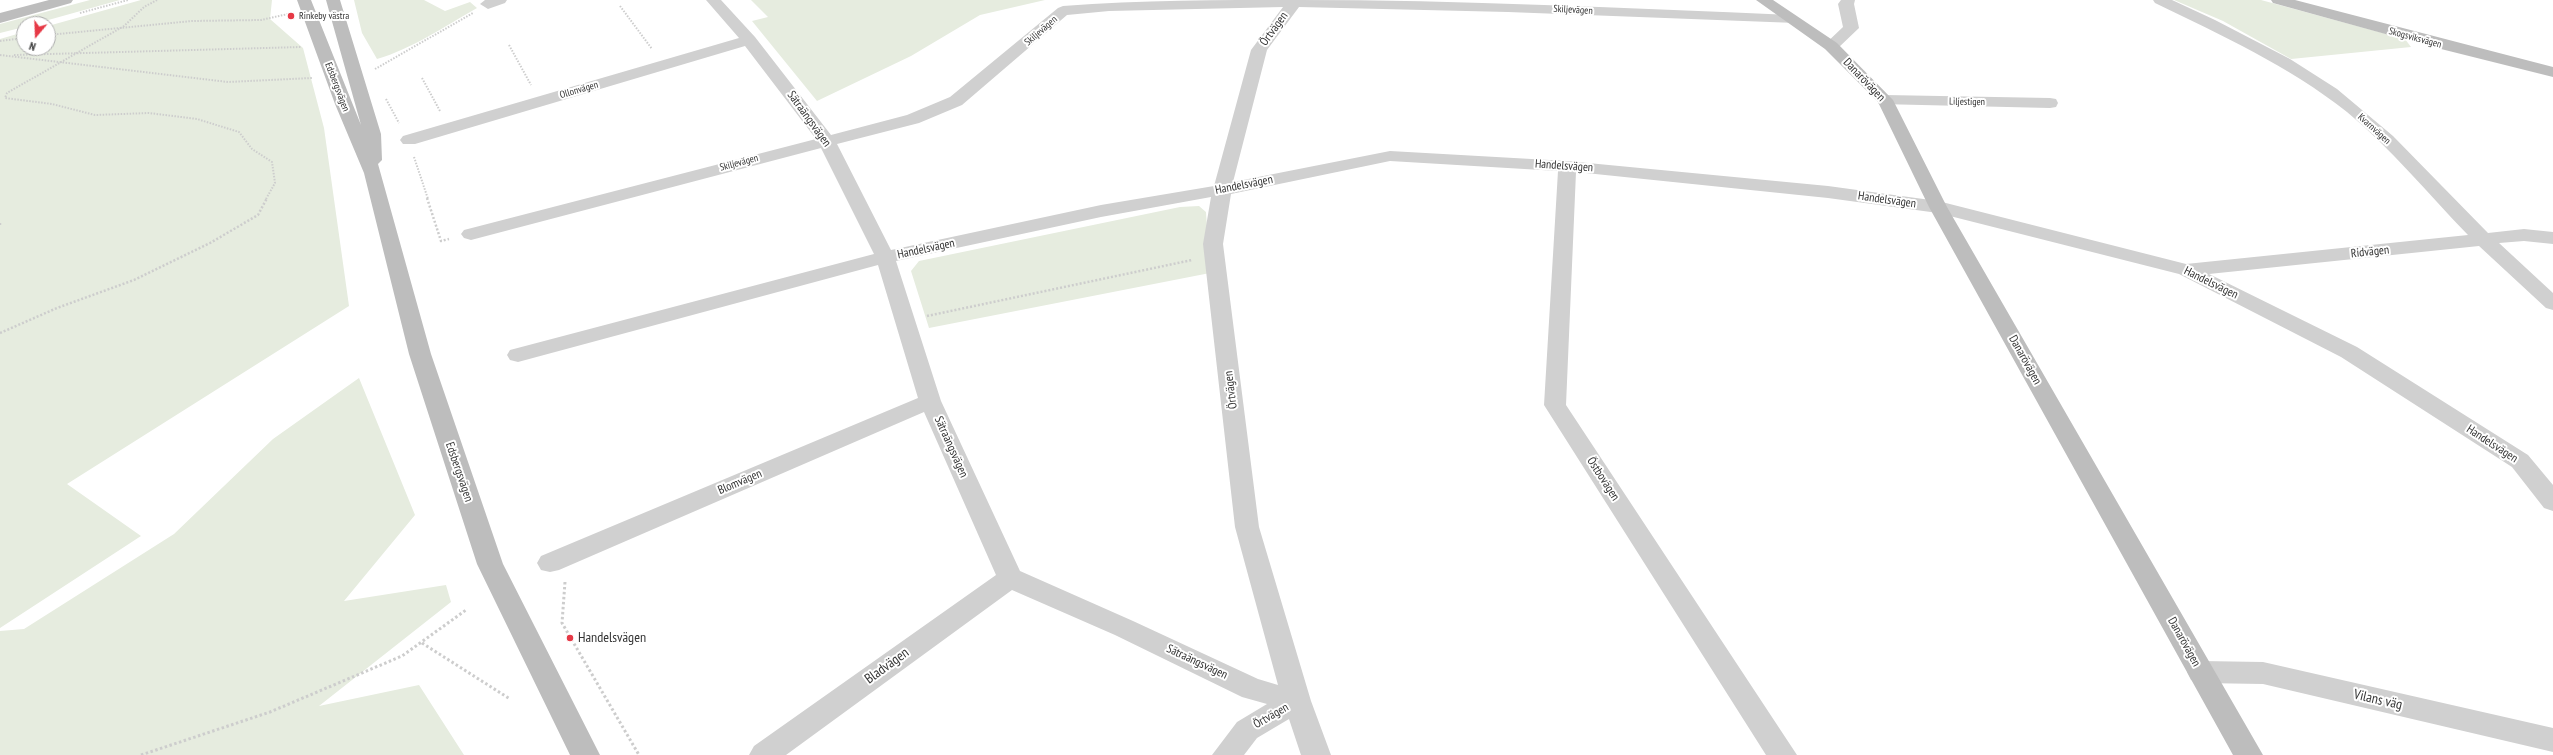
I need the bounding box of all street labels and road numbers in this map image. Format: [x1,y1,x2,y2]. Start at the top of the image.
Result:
street label: Skiljevägen [1553,3,1593,17]
street label: Örtvägen [1257,9,1291,49]
street label: Skiljevägen [1022,14,1060,48]
street label: Skogsviksvägen [2387,25,2443,51]
street label: Danarövägen [1840,55,1888,105]
street label: Edsbergsvägen [322,61,352,113]
street label: Ollonvägen [558,79,600,101]
street label: Sätraängsvägen [784,88,834,150]
street label: Liljestigen [1949,96,1985,108]
street label: Kvarnvägen [2355,111,2393,147]
street label: Skiljevägen [718,152,760,174]
street label: Handelsvägen [1534,157,1594,175]
street label: Handelsvägen [1214,172,1274,198]
street label: Handelsvägen [1857,189,1917,211]
street label: Handelsvägen [896,236,956,262]
street label: Ridvägen [2350,243,2390,261]
street label: Handelsvägen [2182,264,2240,302]
street label: Danarövägen [2006,333,2044,387]
street label: Örtvägen [1222,370,1240,410]
street label: Sätraängsvägen [931,414,971,480]
street label: Handelsvägen [2464,422,2520,466]
street label: Edsbergsvägen [442,440,476,504]
street label: Östbovägen [1584,454,1622,504]
street label: Blomvägen [716,466,764,498]
street label: Danarövägen [2165,615,2203,669]
street label: Sätraängsvägen [1164,642,1230,682]
street label: Bladvägen [862,644,912,688]
street label: Vilans väg [2352,686,2404,714]
street label: Örtvägen [1251,700,1291,732]

